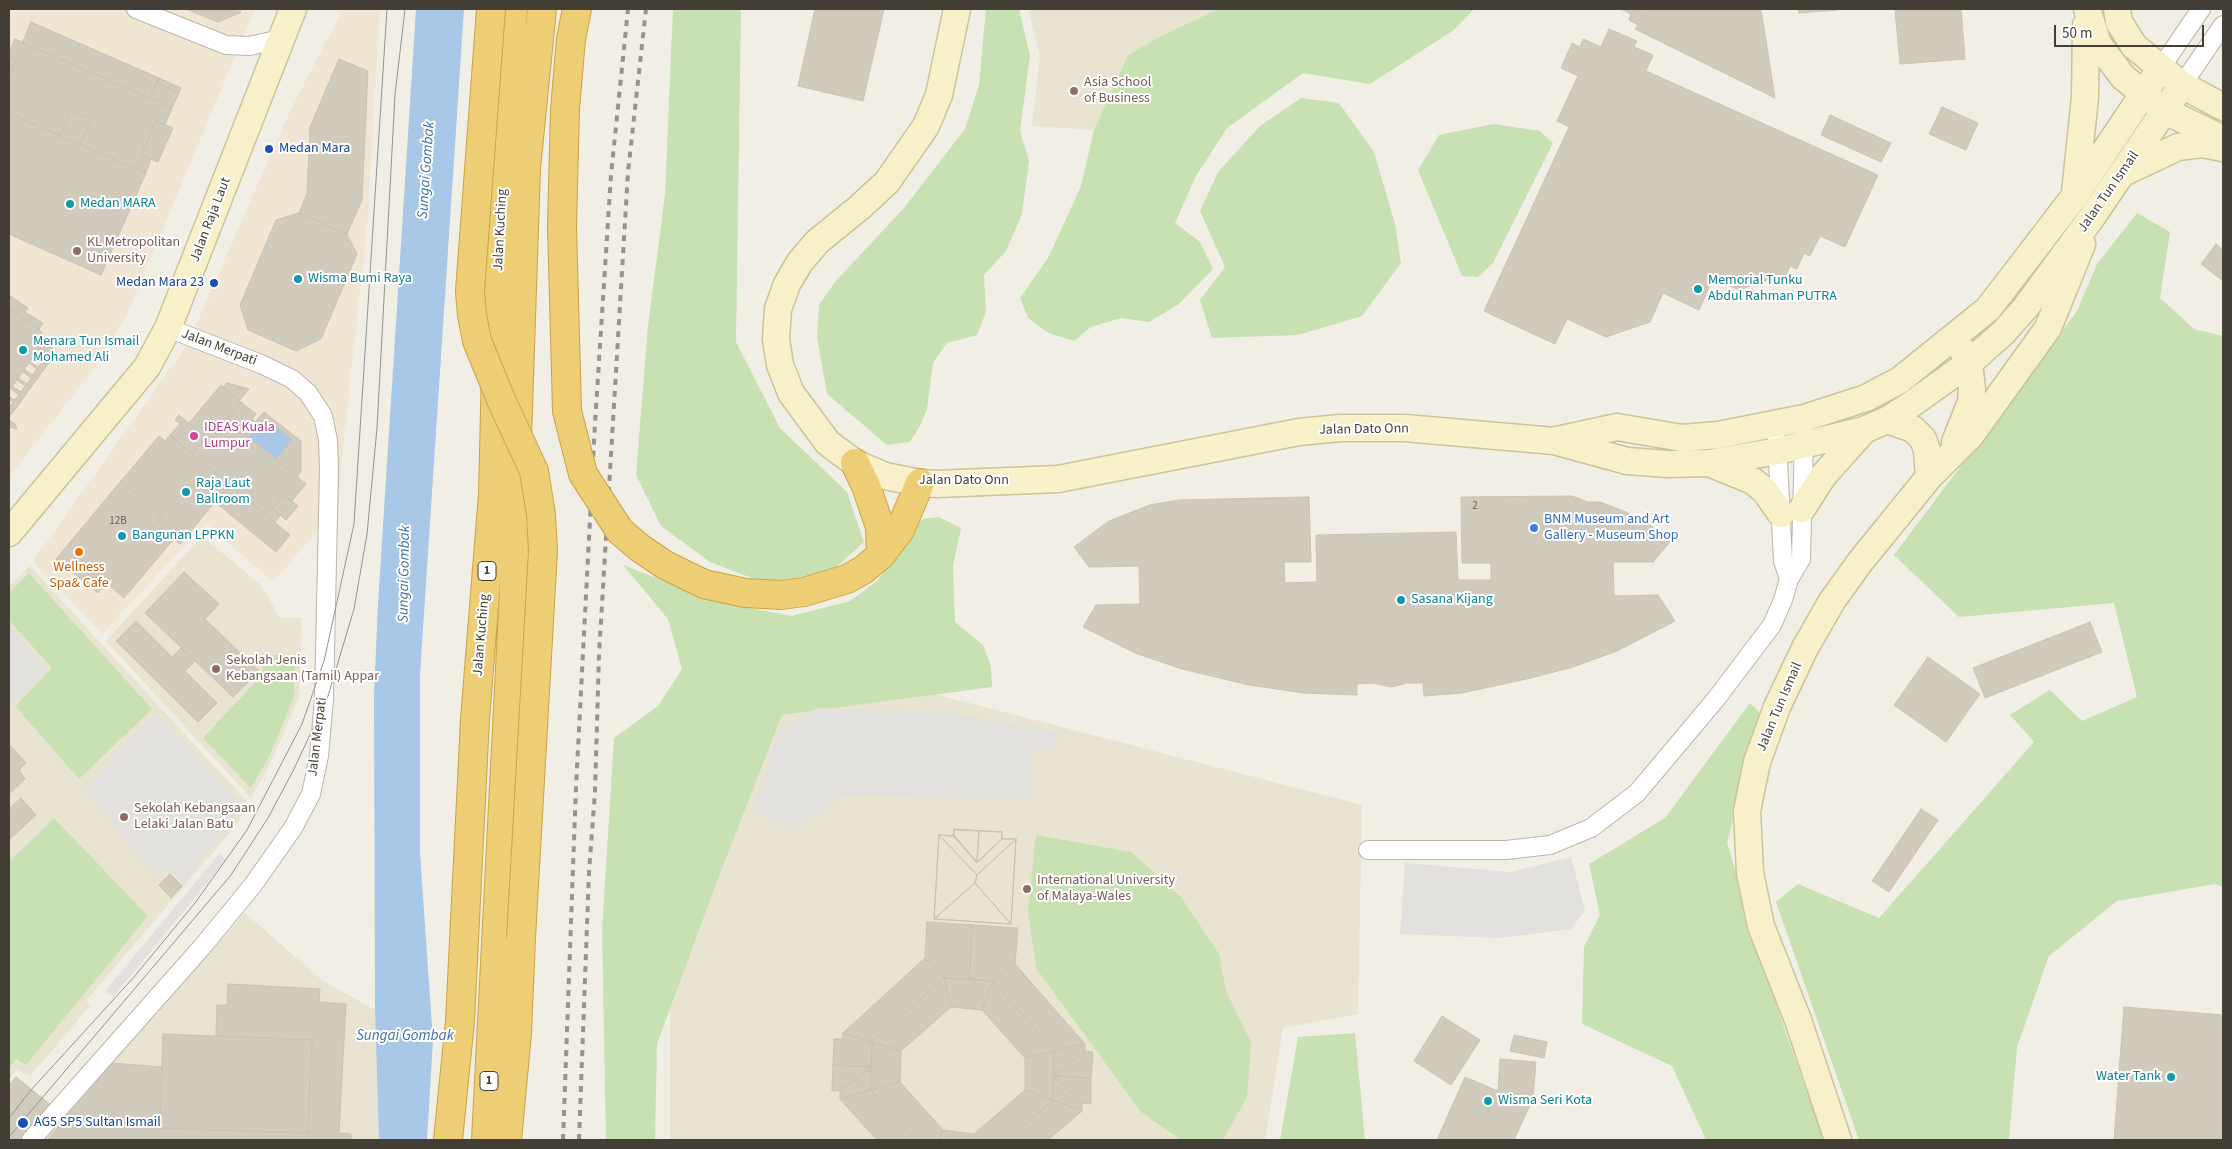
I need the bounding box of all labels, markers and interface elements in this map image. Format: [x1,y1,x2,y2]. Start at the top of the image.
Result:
scale bar [2057,15,2207,47]
text: 50 m [2062,23,2092,44]
place label: Asia School of Business [1084,75,1151,108]
marker: Asia School of Business [1068,85,1080,97]
water label: Sungai Gombak [415,121,439,219]
place label: Medan Mara [279,141,350,157]
marker: Medan Mara [263,143,275,155]
street label: Jalan Tun Ismail [2075,148,2143,236]
street label: Jalan Raja Laut [187,175,235,265]
street label: Jalan Kuching [490,188,512,272]
place label: Medan MARA [80,196,156,212]
marker: Medan MARA [64,198,76,210]
place label: KL Metropolitan University [87,235,180,268]
marker: KL Metropolitan University [71,245,83,257]
place label: Wisma Bumi Raya [308,271,412,287]
marker: Wisma Bumi Raya [292,273,304,285]
place label: Memorial Tunku Abdul Rahman PUTRA [1708,273,1837,306]
place label: Medan Mara 23 [116,275,204,291]
marker: Medan Mara 23 [208,277,220,289]
marker: Memorial Tunku Abdul Rahman PUTRA [1692,283,1704,295]
street label: Jalan Merpati [179,326,259,370]
place label: Menara Tun Ismail Mohamed Ali [33,334,139,367]
marker: Menara Tun Ismail Mohamed Ali [17,344,29,356]
place label: IDEAS Kuala Lumpur [204,420,275,452]
street label: Jalan Dato Onn [1319,421,1409,439]
marker: IDEAS Kuala Lumpur [188,430,200,442]
street label: Jalan Dato Onn [919,473,1009,489]
place label: Raja Laut Ballroom [196,476,250,508]
marker: Raja Laut Ballroom [180,486,192,498]
house number: 2 [1472,500,1478,514]
place label: BNM Museum and Art Gallery - Museum Shop [1544,512,1679,544]
house number: 12B [109,515,127,529]
marker: BNM Museum and Art Gallery - Museum Shop [1528,522,1540,534]
water label: Sungai Gombak [395,525,415,623]
place label: Bangunan LPPKN [132,528,235,544]
marker: Bangunan LPPKN [116,530,128,542]
marker: Wellness Spa& Cafe [73,546,85,558]
place label: Wellness Spa& Cafe [49,560,109,592]
road number: 1 [478,562,496,580]
place label: Sasana Kijang [1411,592,1493,608]
street label: Jalan Kuching [470,593,494,677]
marker: Sasana Kijang [1395,594,1407,606]
place label: Sekolah Jenis Kebangsaan (Tamil) Appar [226,653,379,686]
street label: Jalan Tun Ismail [1754,660,1806,754]
marker: Sekolah Jenis Kebangsaan (Tamil) Appar [210,663,222,675]
street label: Jalan Merpati [305,697,331,777]
place label: Sekolah Kebangsaan Lelaki Jalan Batu [134,801,256,834]
marker: Sekolah Kebangsaan Lelaki Jalan Batu [118,811,130,823]
place label: International University of Malaya-Wales [1037,873,1175,906]
marker: International University of Malaya-Wales [1021,883,1033,895]
water label: Sungai Gombak [356,1028,454,1046]
place label: Water Tank [2096,1069,2161,1085]
marker: Water Tank [2165,1071,2177,1083]
road number: 1 [480,1072,498,1090]
place label: Wisma Seri Kota [1498,1093,1592,1109]
marker: Wisma Seri Kota [1482,1095,1494,1107]
place label: AG5 SP5 Sultan Ismail [34,1115,161,1131]
marker: AG5 SP5 Sultan Ismail [16,1116,30,1130]

